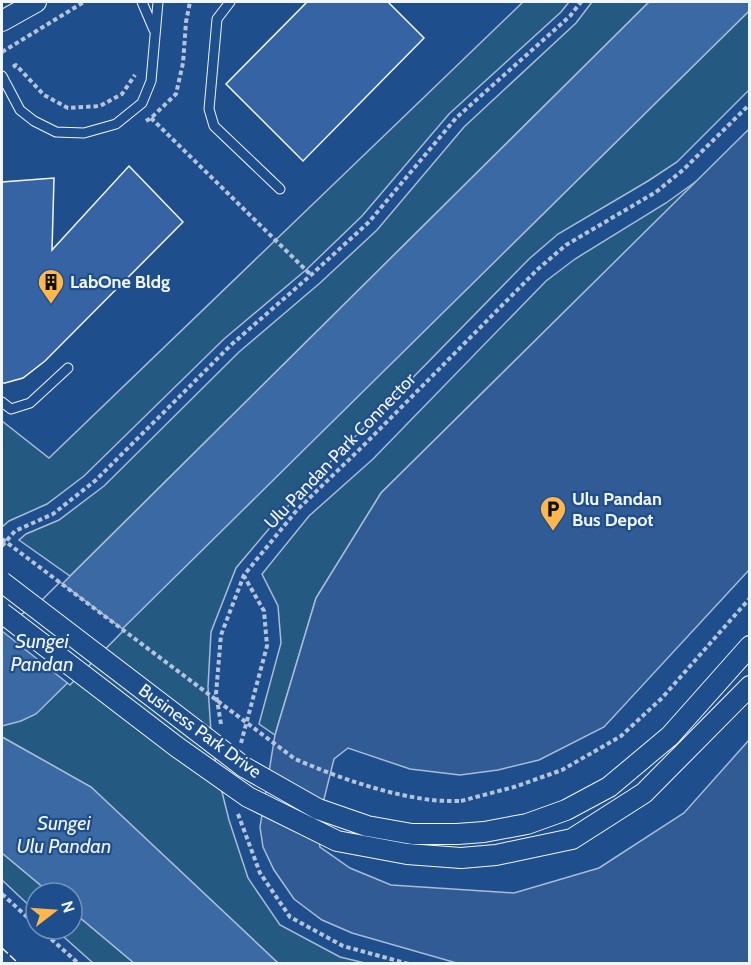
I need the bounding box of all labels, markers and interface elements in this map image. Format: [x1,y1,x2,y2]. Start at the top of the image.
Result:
building icon: LabOne Bldg [36,267,66,305]
place label: LabOne Bldg [70,271,170,293]
street label: Ulu Pandan Park Connector [260,368,420,534]
place label: Ulu Pandan Bus Depot [572,488,662,531]
parking icon: Ulu Pandan Bus Depot [538,494,568,532]
water label: Sungei Pandan [10,629,74,676]
street label: Business Park Drive [134,679,266,783]
water label: Sungei Ulu Pandan [17,811,111,858]
north arrow [24,881,84,941]
text: N [57,899,79,915]

